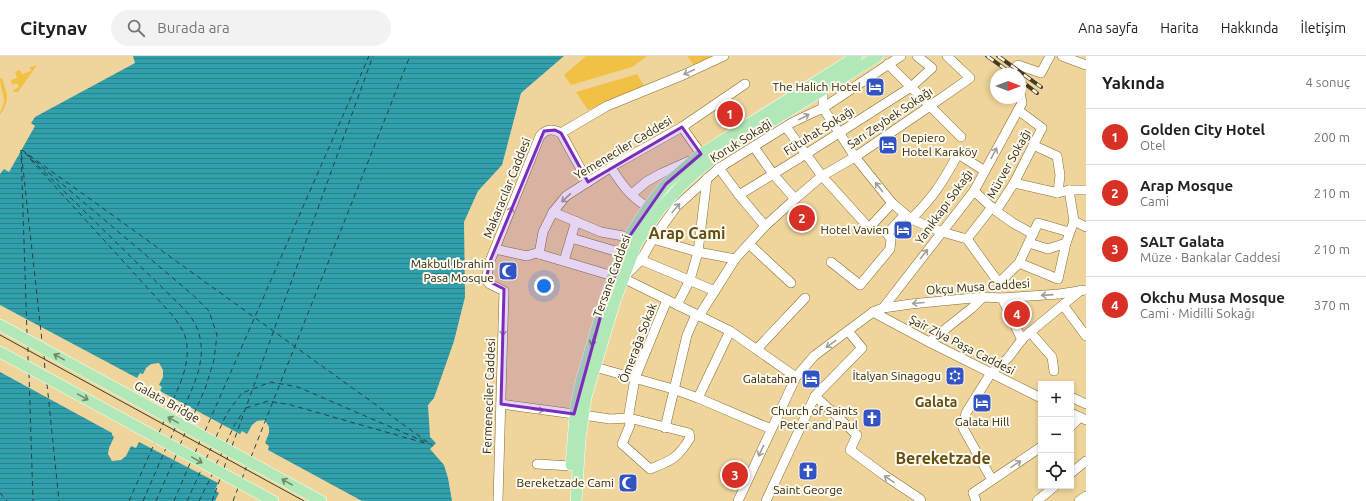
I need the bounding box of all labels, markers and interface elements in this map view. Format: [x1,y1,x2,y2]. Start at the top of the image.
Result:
search box [111,10,391,46]
text: Citynav [20,17,87,39]
icon: search [125,17,147,39]
text: Burada ara [157,19,230,36]
text: Ana sayfa [1078,20,1138,36]
text: Harita [1160,20,1199,36]
text: Hakkında [1221,20,1279,36]
text: İletişim [1301,20,1346,36]
north arrow [990,68,1026,104]
one-way arrow [684,69,696,77]
text: Yakında [1102,73,1165,92]
text: 4 sonuç [1306,75,1350,89]
hotel icon: The Halich Hotel [864,76,886,98]
place label: The Halich Hotel [772,80,861,93]
street label: Sarı Zeybek Sokağı [845,84,935,151]
pin: 1 [717,99,743,129]
street label: Fütuhat Sokağı [781,104,856,157]
street label: Yemeneciler Caddesi [572,113,674,182]
one-way arrow [798,113,810,120]
street label: Koruk Sokaği [708,117,774,165]
text: Golden City Hotel [1140,121,1265,138]
street label: Mürver Sokağı [984,127,1033,201]
text: 1 [1111,130,1119,144]
text: 200 m [1314,130,1350,144]
place label: Depiero Hotel Karaköy [902,131,978,158]
hotel icon: Depiero Hotel Karaköy [877,134,899,156]
street label: Makaracılar Caddesi [480,136,533,240]
text: Otel [1140,138,1166,152]
one-way arrow [991,147,999,159]
street label: Yanıkkapı Sokağı [912,167,975,246]
text: Arap Mosque [1140,177,1233,194]
one-way arrow [875,181,884,192]
text: 2 [1111,186,1119,200]
text: 210 m [1314,186,1350,200]
one-way arrow [561,193,571,203]
text: Cami [1140,194,1169,208]
one-way arrow [671,203,681,213]
pin: 2 [789,203,815,233]
one-way arrow [506,207,514,219]
hotel icon: Hotel Vavien [892,219,914,241]
place label: Hotel Vavien [821,223,889,236]
district label: Arap Cami [648,224,726,242]
street label: Tersane Caddesi [591,233,633,319]
text: SALT Galata [1140,233,1224,250]
text: 3 [1111,242,1119,256]
text: 210 m [1314,242,1350,256]
one-way arrow [920,249,928,260]
text: Müze · Bankalar Caddesi [1140,250,1280,264]
place label: Makbul Ibrahim Pasa Mosque [411,257,494,284]
mosque icon: Makbul Ibrahim Pasa Mosque [497,260,519,282]
your location [534,276,554,296]
street label: Okçu Musa Caddesi [926,276,1030,297]
text: Okchu Musa Mosque [1140,289,1285,306]
one-way arrow [1041,291,1054,298]
text: 4 [1111,298,1119,312]
text: 370 m [1314,298,1350,312]
one-way arrow [912,299,925,307]
pin: 4 [1004,299,1030,329]
street label: Ömerağa Sokak [616,301,659,385]
text: Cami · Midilli Sokağı [1140,306,1255,320]
street label: Şair Ziya Paşa Caddesi [907,312,1017,377]
one-way arrow [499,323,507,336]
one-way arrow [589,333,596,346]
street label: Fermeneciler Caddesi [480,338,497,454]
one-way arrow [826,340,837,348]
one-way arrow [53,353,65,361]
synagogue icon: İtalyan Sinagogu [944,365,966,387]
hotel icon: Galatahan [800,368,822,390]
place label: İtalyan Sinagogu [852,369,941,382]
place label: Galatahan [743,372,797,385]
street label: Galata Bridge [132,378,202,425]
map controls [1038,381,1074,489]
button: + [1038,381,1074,417]
hotel icon: Galata Hill [971,392,993,414]
one-way arrow [77,394,89,402]
district label: Galata [915,394,957,410]
place label: Church of Saints Peter and Paul [771,404,858,431]
one-way arrow [531,406,544,414]
church icon: Church of Saints Peter and Paul [861,407,883,429]
one-way arrow [167,415,179,423]
place label: Galata Hill [955,415,1009,428]
button: − [1038,417,1074,453]
one-way arrow [757,445,764,457]
district label: Bereketzade [895,449,991,467]
button: locate [1038,453,1074,489]
one-way arrow [191,456,203,464]
pin: 3 [722,460,748,490]
church icon: Saint George [797,460,819,482]
one-way arrow [1011,460,1022,468]
mosque icon: Bereketzade Cami [617,472,639,494]
one-way arrow [884,475,895,483]
place label: Bereketzade Cami [517,476,614,489]
one-way arrow [281,478,293,486]
place label: Saint George [773,483,843,496]

